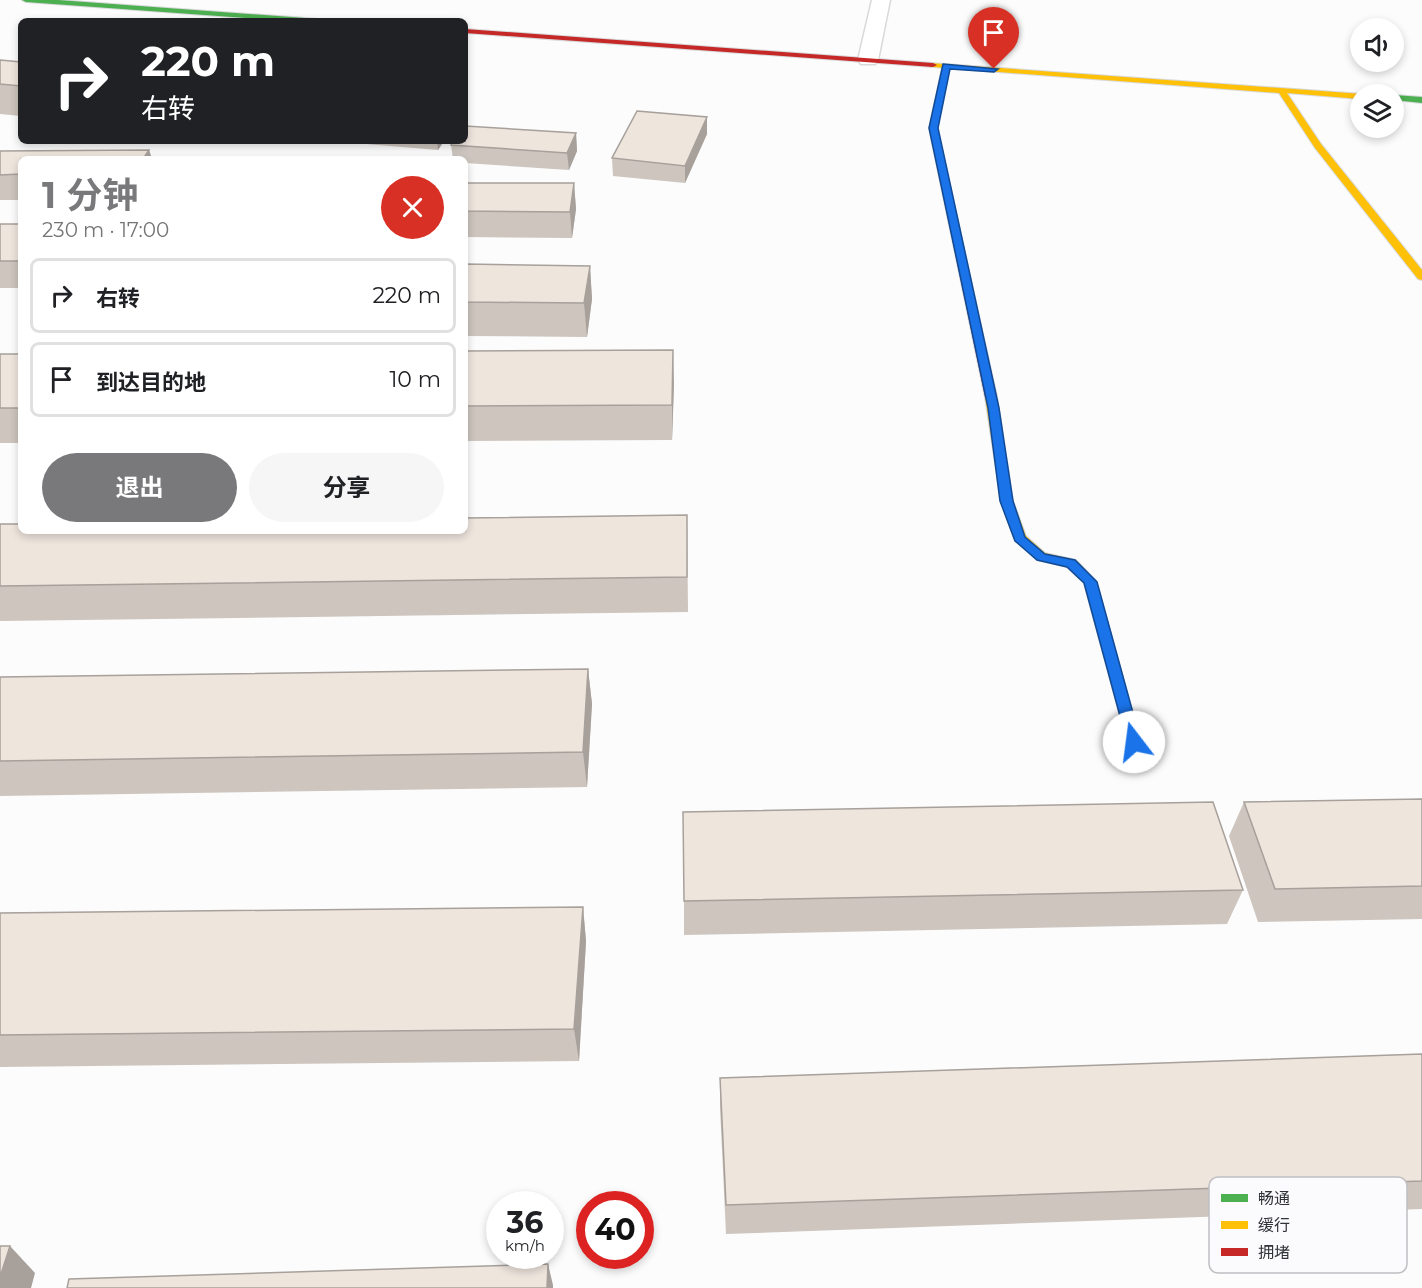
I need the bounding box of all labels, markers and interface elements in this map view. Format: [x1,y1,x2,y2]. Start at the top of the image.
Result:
pin [968,7,1019,69]
icon: arrive [977,16,1010,49]
map controls [1350,18,1404,138]
button: sound [1350,18,1404,72]
text: 220 m [141,35,275,87]
icon: right [42,42,120,120]
button: layers [1350,84,1404,138]
text: 右转 [141,92,195,125]
text: 1 分钟 [42,173,138,217]
button: close [381,176,444,239]
text: 230 m · 17:00 [42,218,169,242]
icon: right [45,279,78,312]
text: 220 m [372,282,441,309]
text: 右转 [96,285,140,312]
icon: arrive [45,363,78,396]
text: 10 m [389,366,441,393]
text: 到达目的地 [96,369,206,396]
button: 退出 [42,453,237,522]
button: 分享 [249,453,444,522]
position arrow [1102,710,1166,774]
legend [1209,1177,1407,1273]
text: 畅通 [1258,1189,1290,1208]
speed limit sign: 40 [576,1191,654,1269]
text: 36 [507,1204,543,1241]
text: 缓行 [1258,1216,1290,1235]
text: km/h [505,1236,545,1255]
text: 拥堵 [1258,1243,1290,1262]

